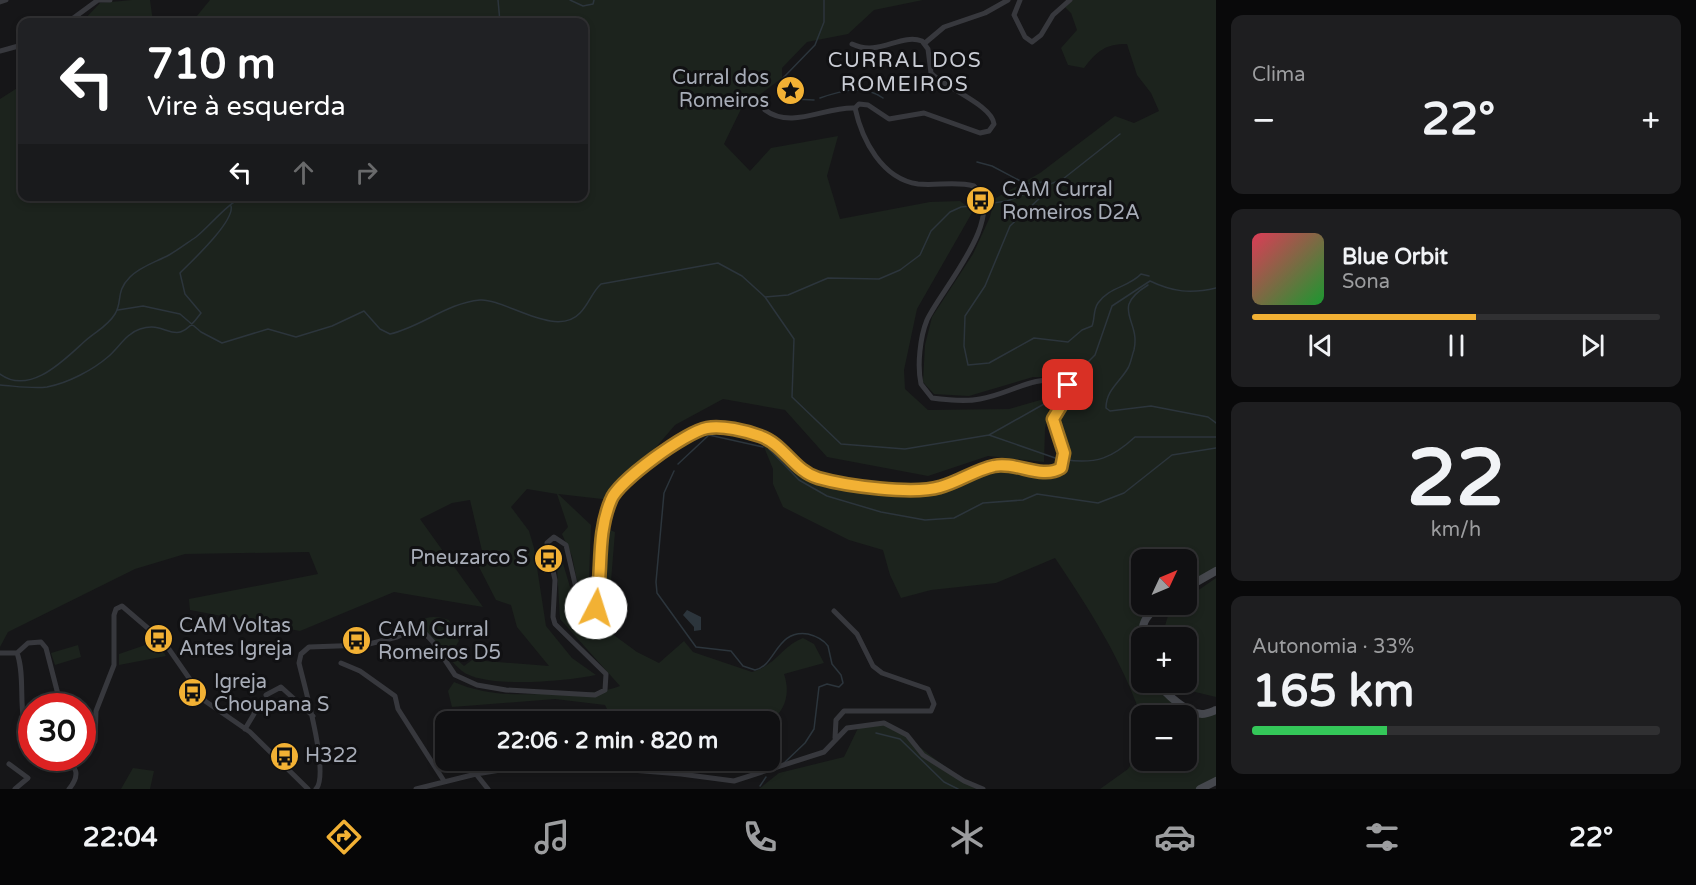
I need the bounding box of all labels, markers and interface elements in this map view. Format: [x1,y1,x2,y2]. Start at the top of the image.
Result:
text: 710 m [147,39,276,90]
icon: left [48,42,126,120]
district label: CURRAL DOS ROMEIROS [828,48,982,97]
text: Clima [1252,63,1305,87]
place label: Curral dos Romeiros [672,66,769,113]
place icon: Curral dos Romeiros [774,74,806,106]
text: Vire à esquerda [147,90,346,123]
text: 22° [1422,93,1495,147]
text: − [1252,101,1276,140]
text: + [1641,101,1660,140]
icon: left [224,156,257,189]
icon: ahead [287,156,320,189]
icon: right [350,156,383,189]
place label: CAM Curral Romeiros D2A [1002,178,1140,225]
bus stop icon: CAM Curral Romeiros D2A [965,185,997,217]
text: Blue Orbit [1342,244,1448,270]
text: Sona [1342,270,1390,294]
icon: previous [1304,329,1337,362]
icon: pause [1440,329,1473,362]
icon: next [1576,329,1609,362]
pin [1042,359,1093,410]
icon: arrive [1051,368,1084,401]
text: 22 [1407,432,1505,526]
text: km/h [1431,518,1481,542]
bus stop icon: Pneuzarco S [533,542,565,574]
place label: Pneuzarco S [410,546,528,570]
north arrow [1131,549,1197,615]
map controls [1131,549,1197,771]
position arrow [564,576,628,640]
place label: CAM Voltas Antes Igreja [179,614,292,661]
place label: CAM Curral Romeiros D5 [378,618,501,665]
bus stop icon: CAM Voltas Antes Igreja [142,622,174,654]
bus stop icon: CAM Curral Romeiros D5 [341,625,373,657]
button: + [1131,627,1197,693]
text: Autonomia · 33% [1252,635,1414,659]
text: 165 km [1252,665,1414,719]
place label: Igreja Choupana S [214,670,329,717]
bus stop icon: Igreja Choupana S [177,677,209,709]
speed limit sign: 30 [18,693,96,771]
button: − [1131,705,1197,771]
text: 22:06 · 2 min · 820 m [497,728,718,754]
bus stop icon: H322 [268,740,300,772]
place label: H322 [305,744,358,768]
icon: directions [323,816,365,858]
icon: music [531,816,573,858]
icon: phone [739,816,781,858]
icon: climate [946,816,988,858]
icon: car [1154,816,1196,858]
icon: filters [1361,816,1403,858]
text: 22:04 [83,821,158,854]
text: 22° [1569,821,1613,854]

